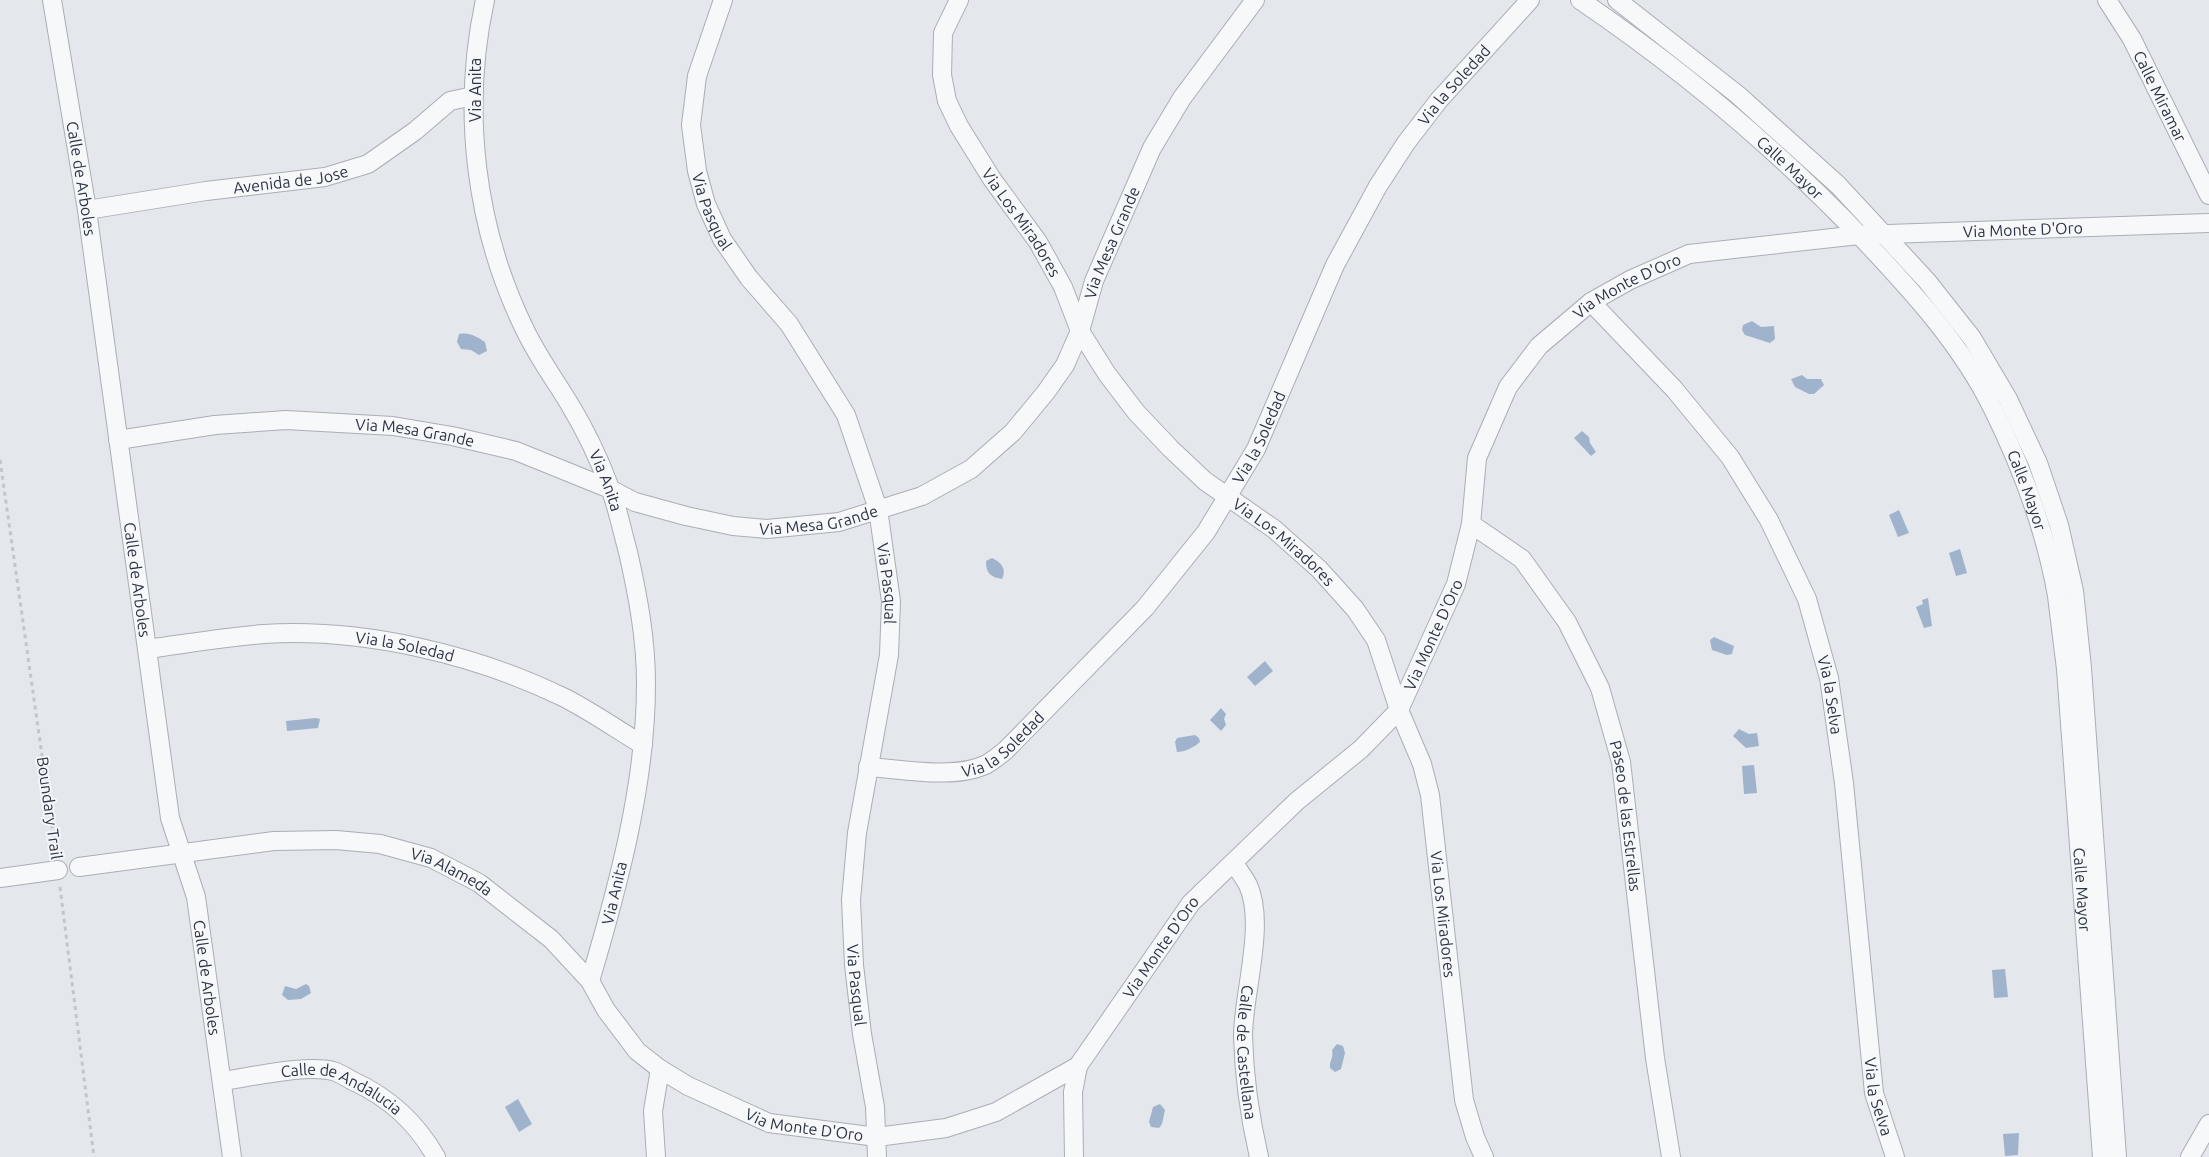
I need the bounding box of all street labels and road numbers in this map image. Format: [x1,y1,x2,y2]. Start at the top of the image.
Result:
street label: Via la Soledad [1414,41,1494,128]
street label: Calle Miramar [2130,48,2190,145]
street label: Via Anita [466,58,484,122]
street label: Calle de Arboles [63,120,99,237]
street label: Calle Mayor [1753,132,1827,203]
street label: Avenida de Jose [232,162,350,197]
street label: Via Los Miradores [979,165,1065,280]
street label: Via Pasqual [689,170,736,253]
street label: Via Mesa Grande [1080,184,1143,301]
street label: Via Monte D'Oro [1962,218,2083,240]
street label: Via Monte D'Oro [1569,250,1684,322]
street label: Via la Soledad [1229,388,1289,486]
street label: Via Mesa Grande [355,415,476,450]
street label: Via Anita [586,447,626,513]
street label: Calle Mayor [2004,447,2050,532]
street label: Via Los Miradores [1230,494,1339,589]
street label: Via Mesa Grande [758,501,880,538]
street label: Calle de Arboles [121,521,154,638]
street label: Via Pasqual [874,542,900,625]
street label: Via Monte D'Oro [1400,576,1466,693]
street label: Via la Soledad [355,628,456,665]
street label: Via la Selva [1814,653,1846,736]
street label: Via la Soledad [960,708,1048,780]
street label: Paseo de las Estrellas [1606,738,1645,892]
street label: Boundary Trail [34,755,66,861]
street label: Via Alameda [409,844,496,899]
street label: Calle Mayor [2070,847,2094,932]
street label: Via Los Miradores [1427,850,1459,978]
street label: Via Anita [598,860,630,926]
street label: Via Monte D'Oro [1119,892,1202,1001]
street label: Calle de Arboles [190,919,224,1036]
street label: Via Pasqual [844,944,870,1027]
street label: Calle de Castellana [1234,984,1260,1121]
street label: Via la Selva [1862,1057,1896,1138]
street label: Calle de Andalucia [280,1060,406,1118]
street label: Via Monte D'Oro [742,1104,865,1144]

